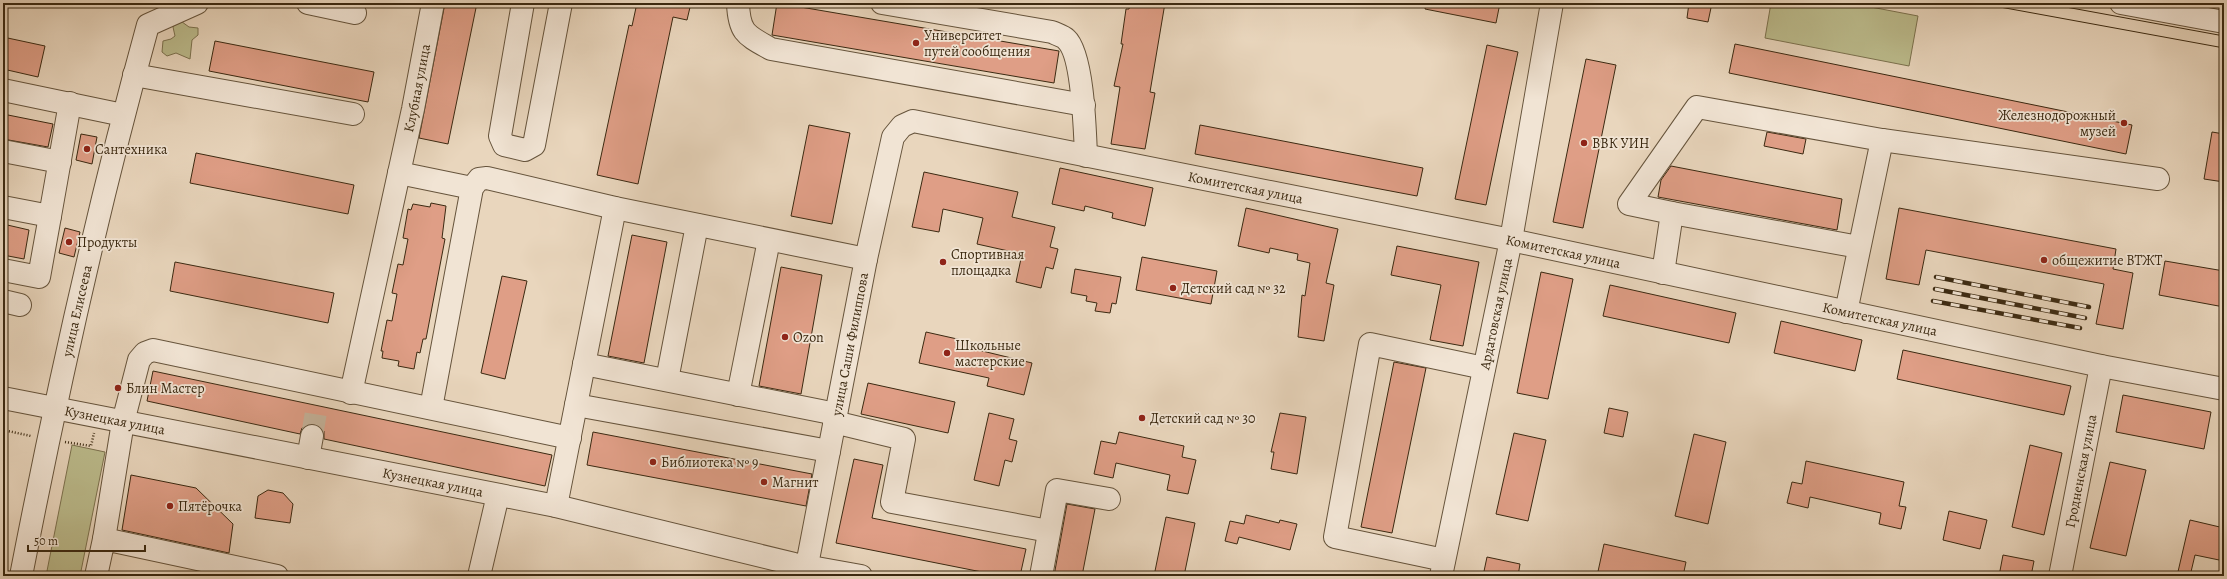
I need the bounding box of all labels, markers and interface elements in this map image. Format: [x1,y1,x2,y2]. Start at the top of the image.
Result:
place label: Университет путей сообщения [924,26,1030,61]
marker: Университет путей сообщения [911,38,921,48]
street label: Клубная улица [399,42,435,134]
place label: Железнодорожный музей [1998,106,2116,141]
marker: Железнодорожный музей [2119,118,2129,128]
place label: ВВК УИН [1592,134,1650,153]
marker: ВВК УИН [1579,138,1589,148]
place label: Сантехника [95,140,168,159]
marker: Сантехника [82,144,92,154]
street label: Комитетская улица [1186,167,1305,209]
street label: Комитетская улица [1504,230,1623,273]
place label: Продукты [77,233,137,252]
marker: Продукты [64,237,74,247]
place label: Спортивная площадка [951,245,1025,280]
place label: общежитие ВТЖТ [2052,251,2163,270]
marker: общежитие ВТЖТ [2039,255,2049,265]
street label: Ардатовская улица [1475,256,1517,372]
marker: Спортивная площадка [938,257,948,267]
street label: улица Елисеева [57,262,97,360]
street label: улица Саши Филиппова [827,270,873,418]
place label: Детский сад № 32 [1181,279,1286,298]
marker: Детский сад № 32 [1168,283,1178,293]
street label: Комитетская улица [1821,298,1940,341]
place label: Ozon [793,328,824,347]
marker: Ozon [780,332,790,342]
place label: Школьные мастерские [955,336,1025,371]
marker: Школьные мастерские [942,348,952,358]
place label: Блин Мастер [126,379,205,398]
marker: Блин Мастер [113,383,123,393]
street label: Кузнецкая улица [63,401,167,440]
place label: Детский сад № 30 [1150,409,1255,428]
street label: Гродненская улица [2061,412,2101,529]
marker: Детский сад № 30 [1137,413,1147,423]
place label: Библиотека № 9 [661,453,758,472]
marker: Библиотека № 9 [648,457,658,467]
street label: Кузнецкая улица [381,463,485,502]
place label: Магнит [772,473,819,492]
marker: Магнит [759,477,769,487]
place label: Пятёрочка [178,497,242,516]
marker: Пятёрочка [165,501,175,511]
scale bar [28,527,145,553]
text: 50 m [34,533,58,549]

